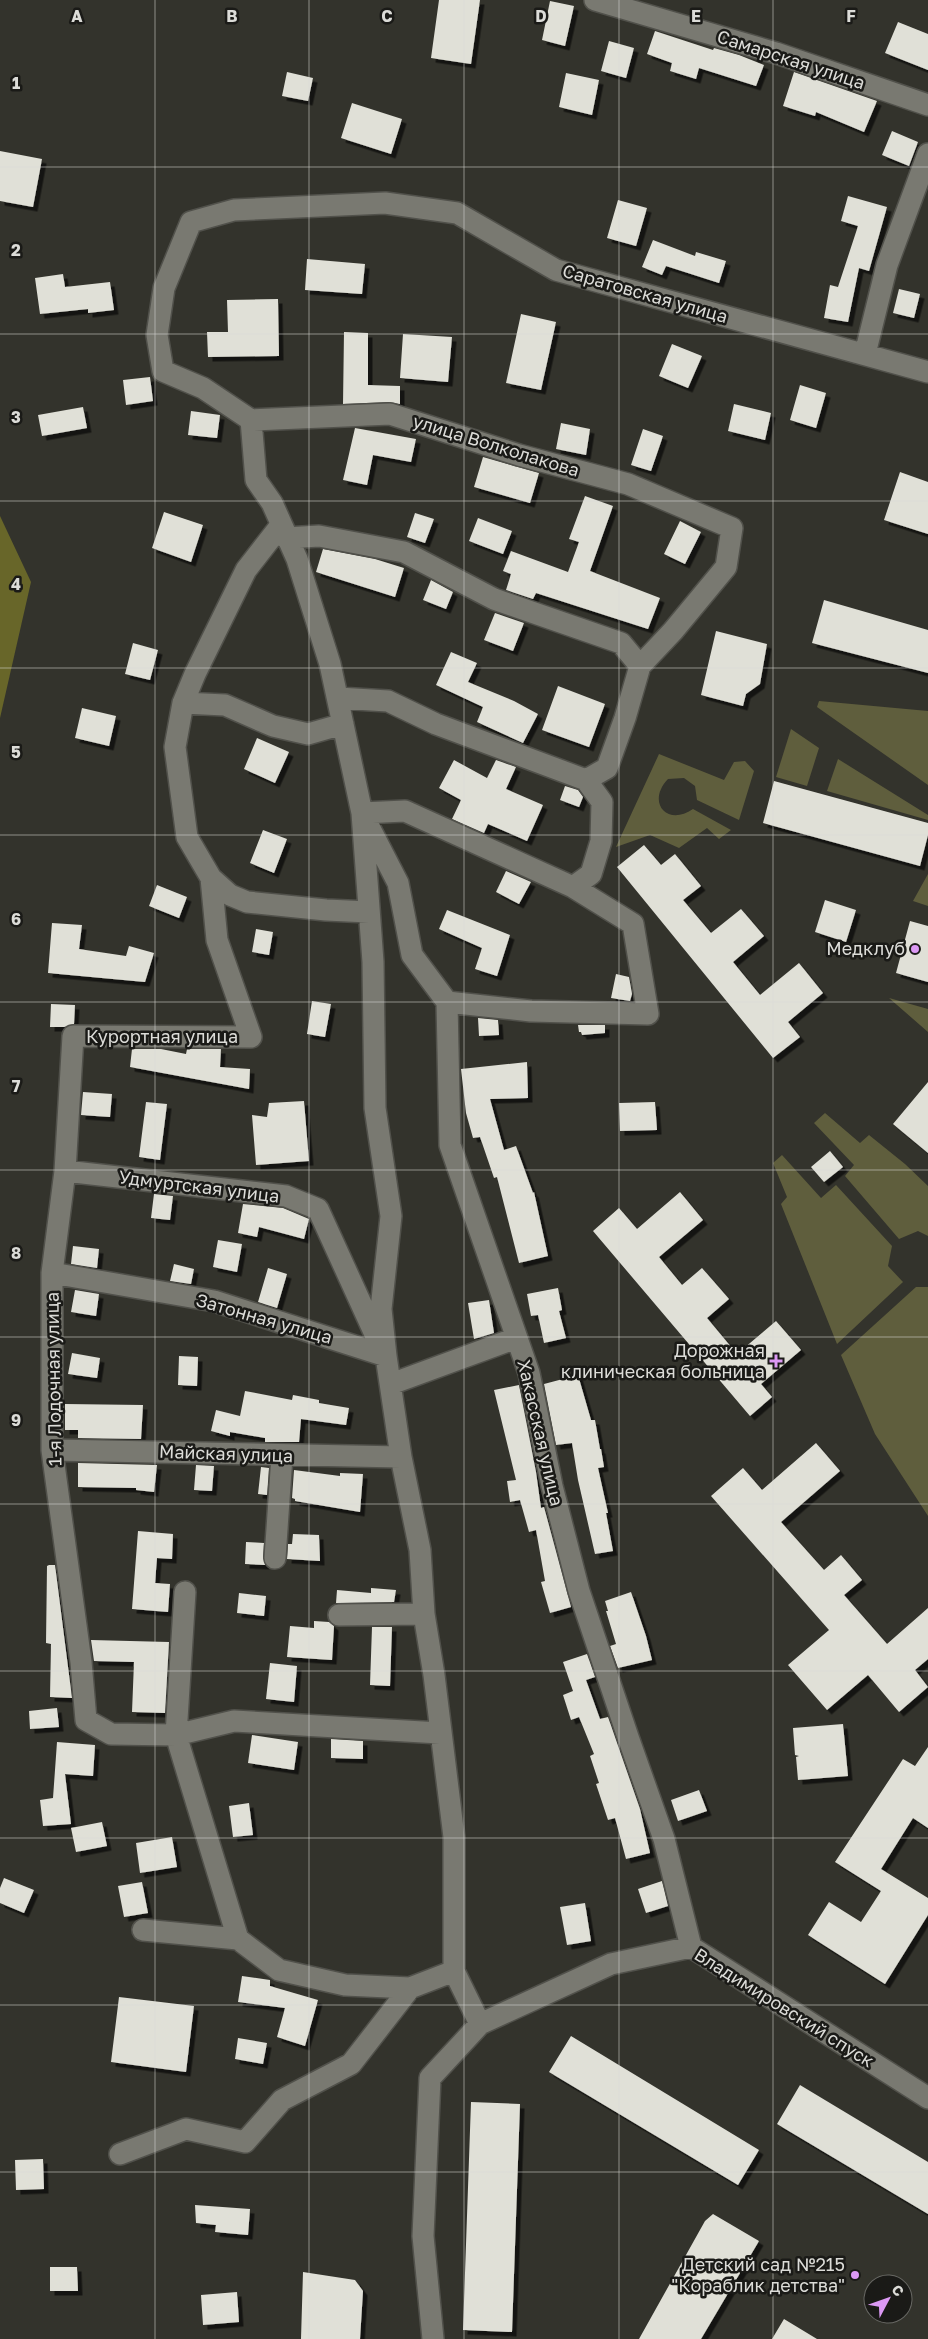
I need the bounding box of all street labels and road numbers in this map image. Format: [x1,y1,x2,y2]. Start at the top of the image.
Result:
street label: Самарская улица [715,25,868,93]
street label: Саратовская улица [560,259,730,327]
street label: улица Волколакова [410,409,582,481]
street label: Курортная улица [86,1025,238,1047]
street label: Удмуртская улица [118,1165,281,1207]
street label: Затонная улица [194,1288,335,1348]
street label: 1-я Лодочная улица [40,1292,66,1466]
street label: Хакасская улица [513,1357,569,1508]
street label: Майская улица [159,1440,294,1466]
street label: Владимировский спуск [691,1943,878,2071]

